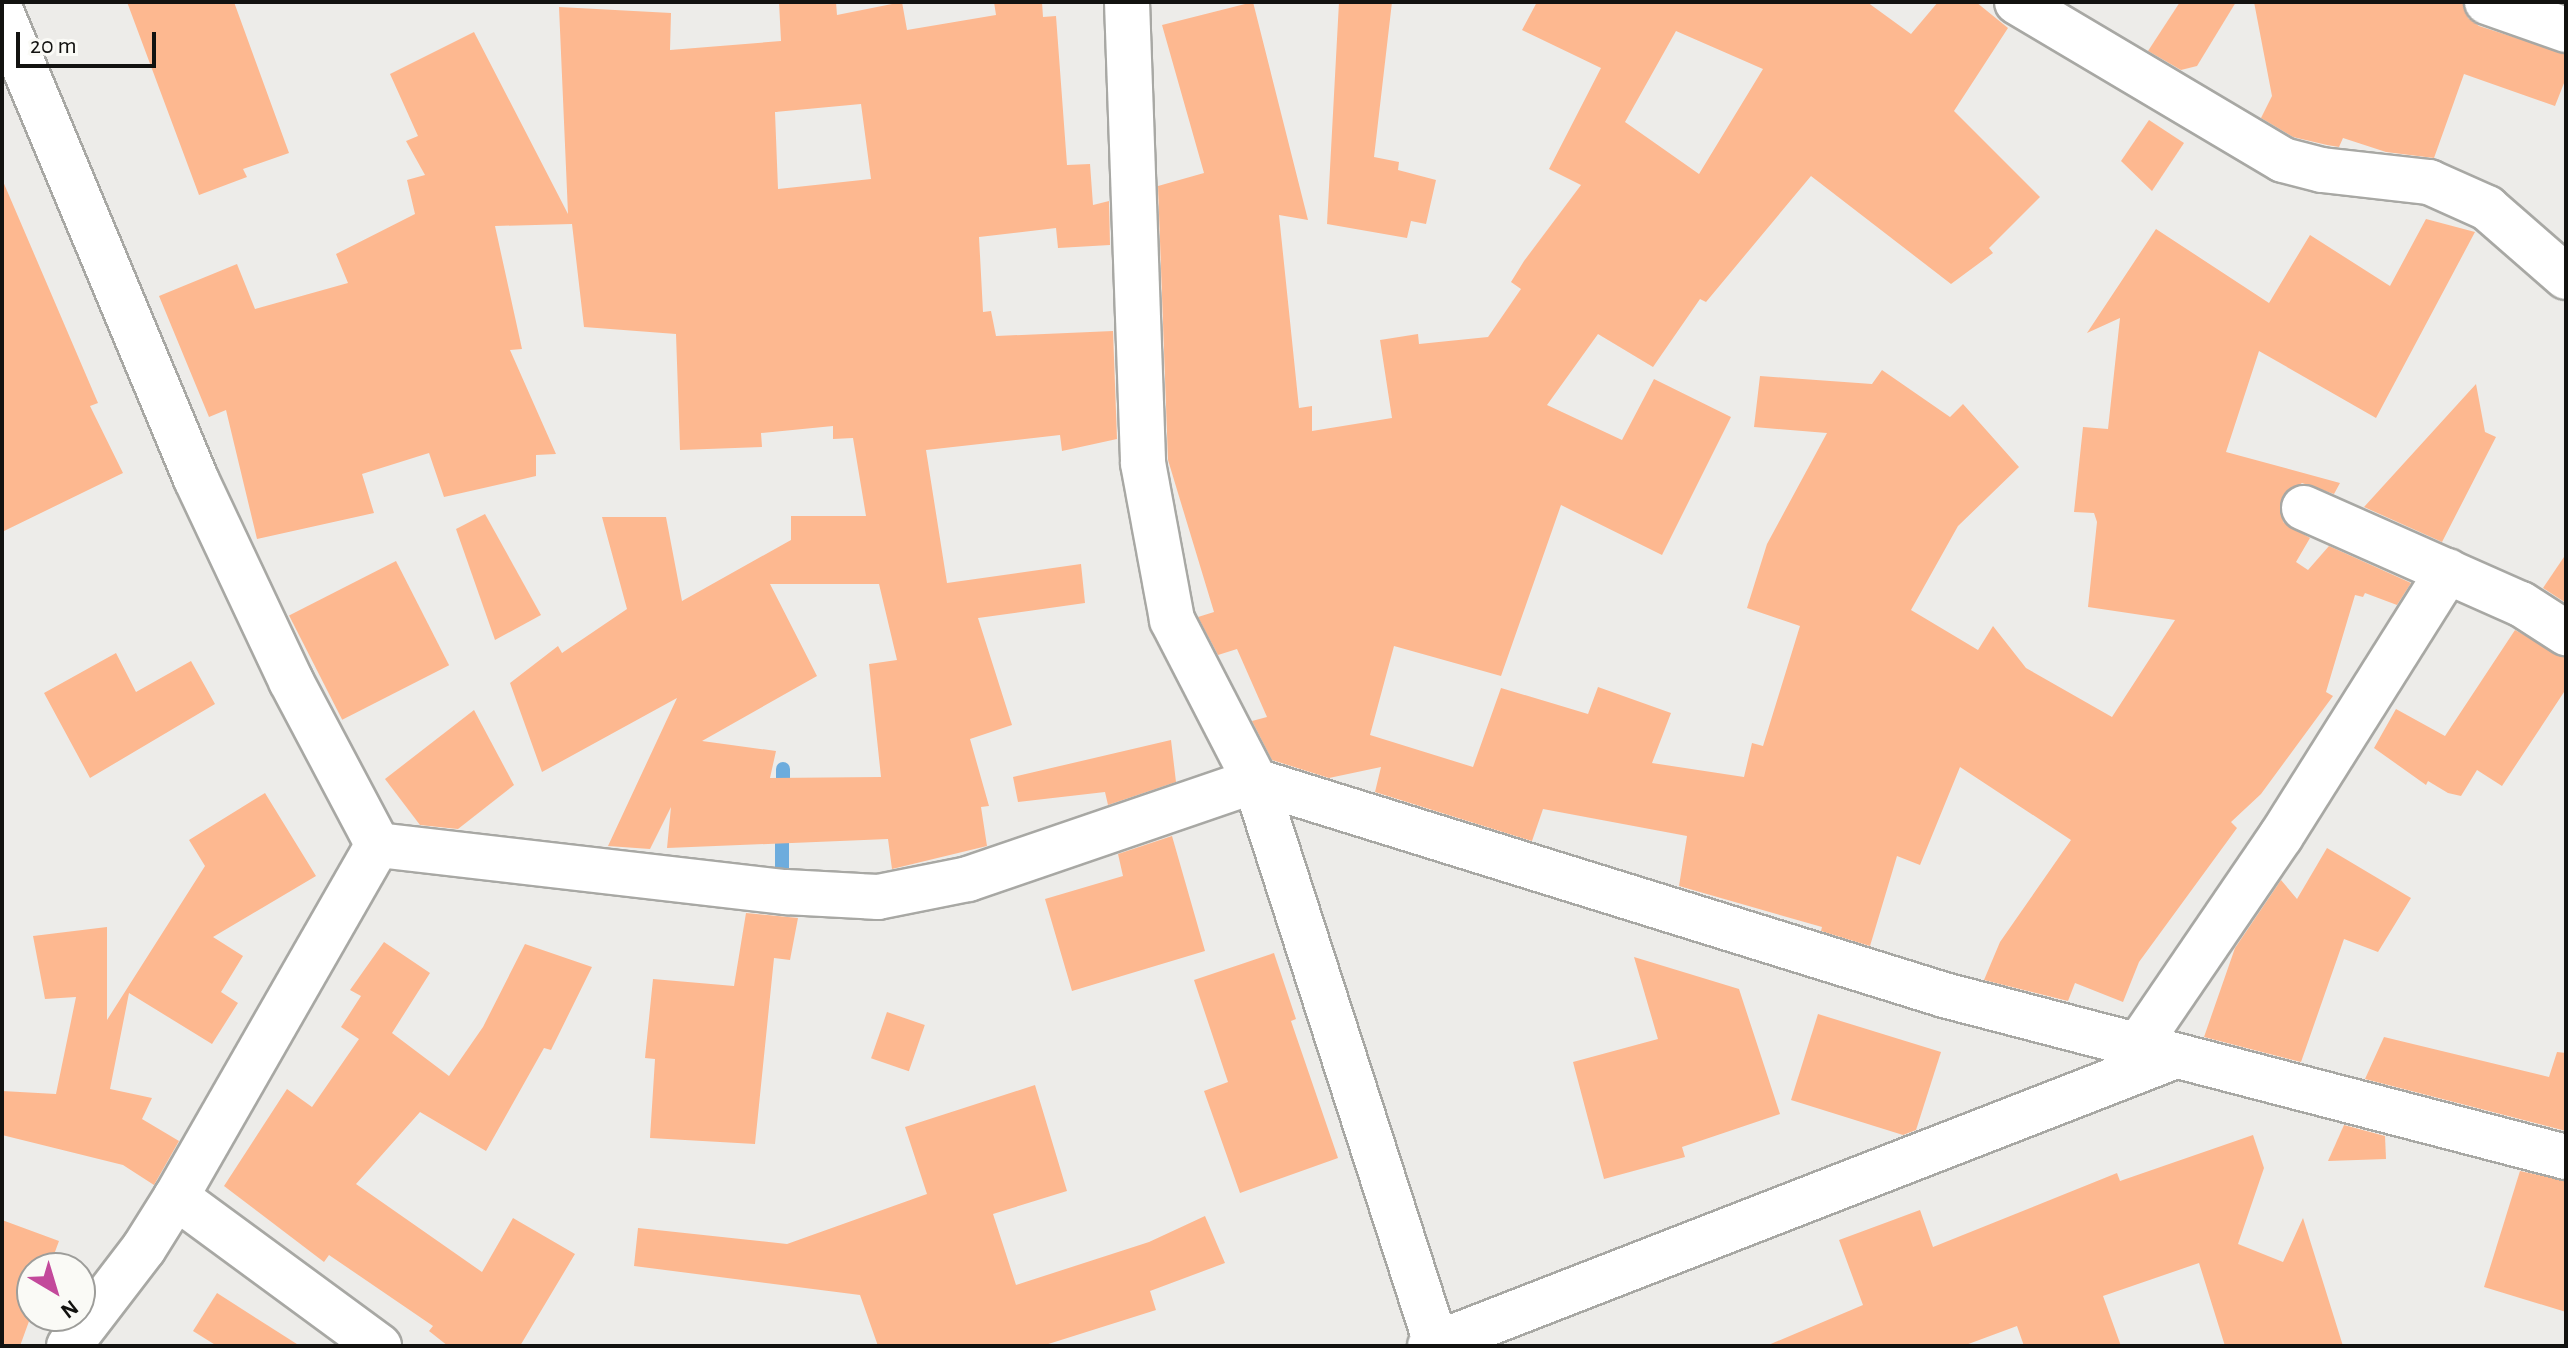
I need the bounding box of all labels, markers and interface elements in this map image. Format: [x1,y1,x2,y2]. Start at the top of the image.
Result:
scale bar [20,16,160,66]
text: 20 m [30,34,77,58]
north arrow [16,1252,96,1332]
text: N [57,1296,82,1323]

